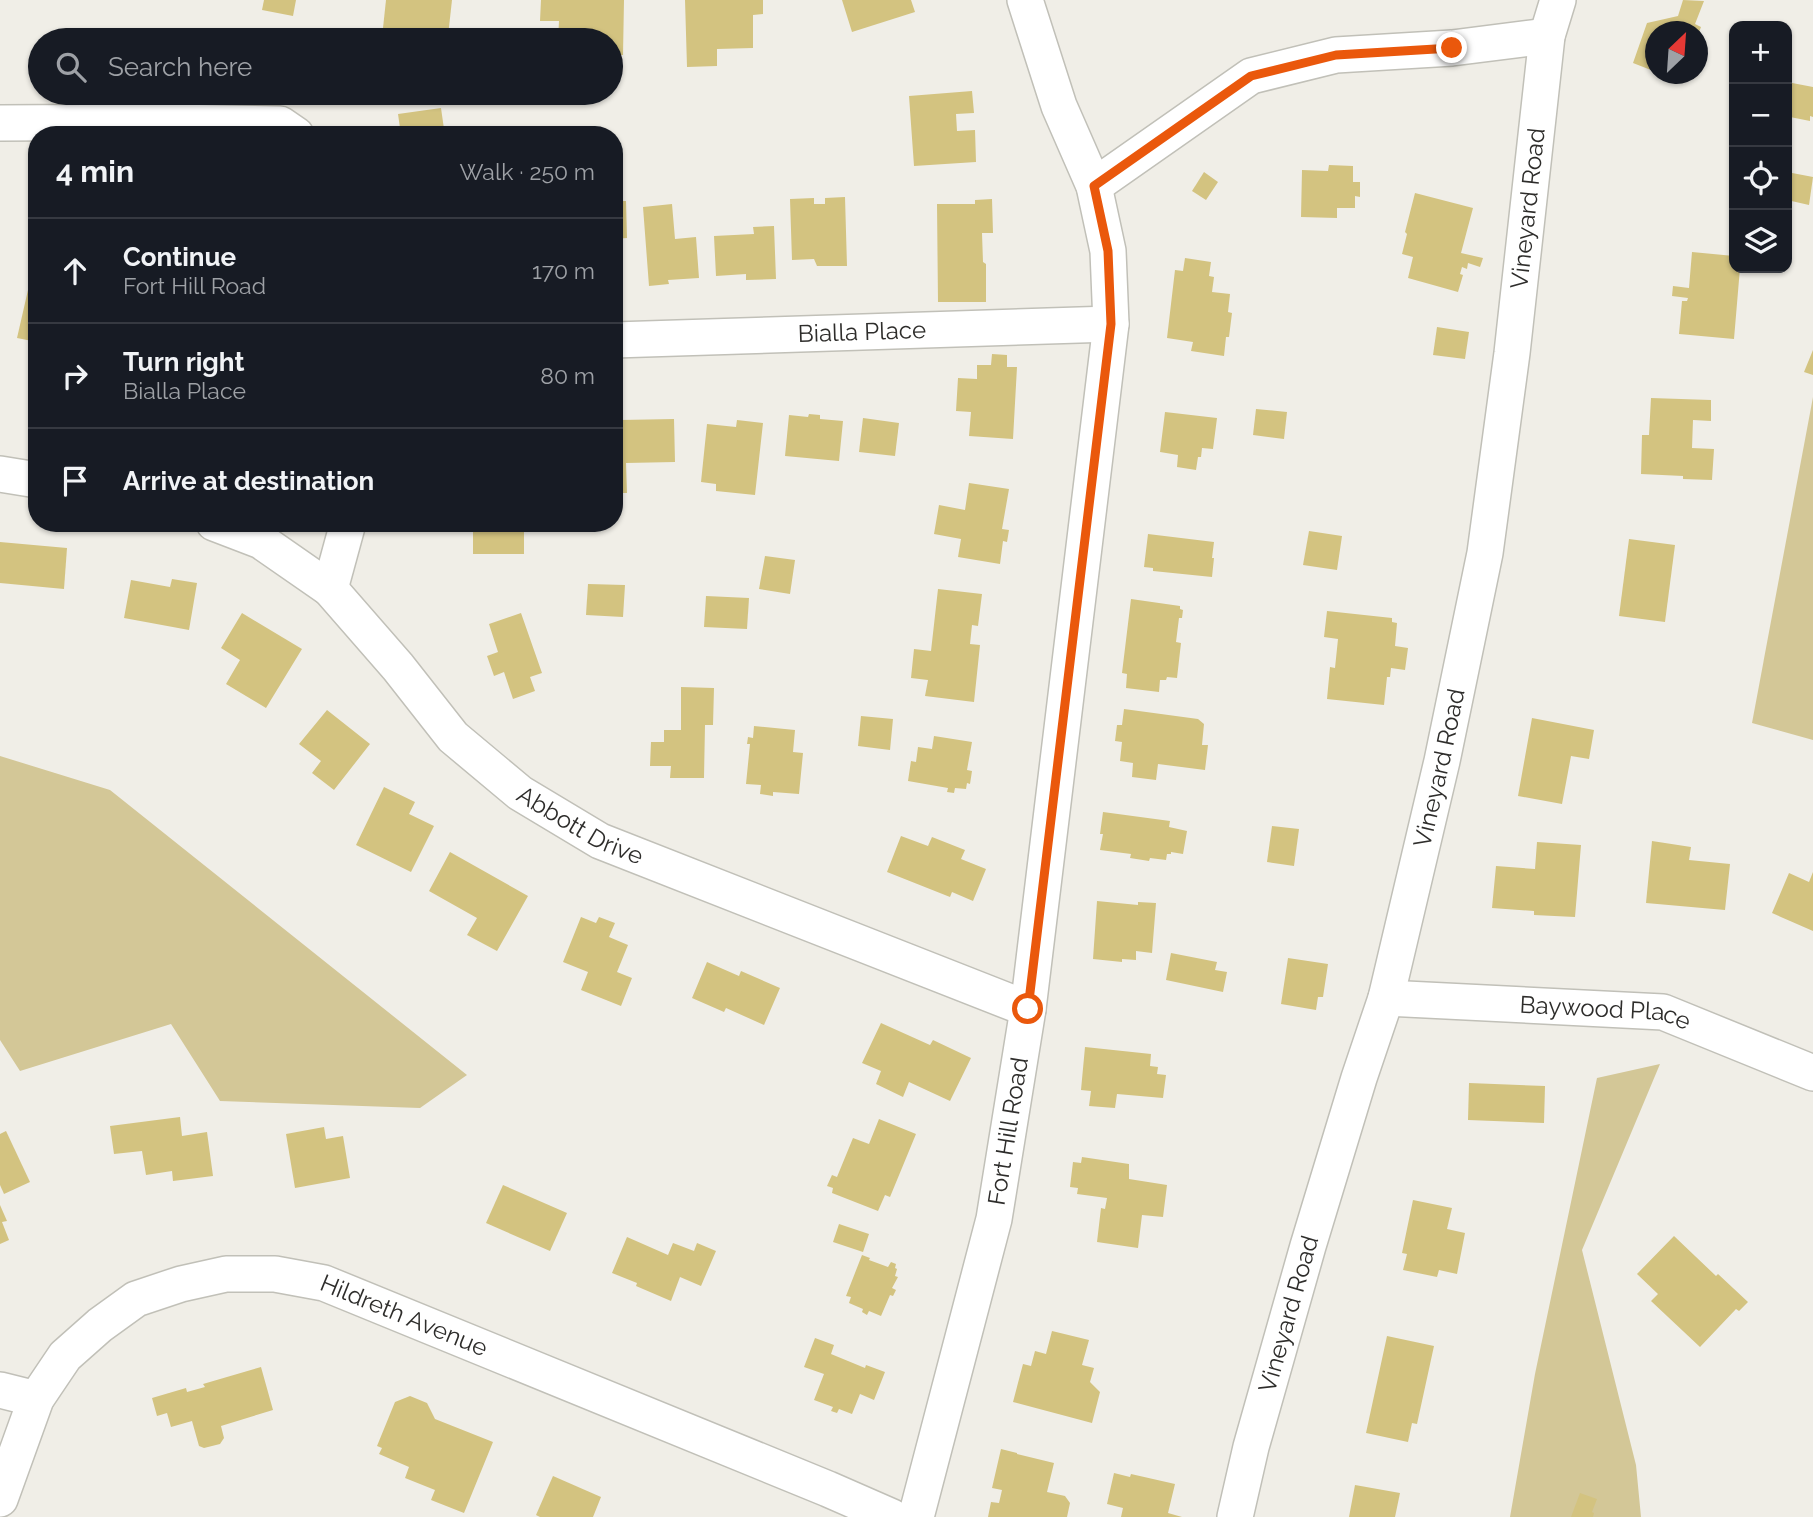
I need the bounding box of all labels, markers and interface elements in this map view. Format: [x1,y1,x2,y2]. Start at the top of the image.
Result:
north arrow [1645,21,1708,84]
map controls [1729,21,1792,273]
button: + [1729,21,1792,84]
search box [28,28,623,105]
route end [1436,32,1467,63]
icon: search [52,48,90,86]
text: Search here [108,52,252,82]
button: − [1729,84,1792,147]
street label: Vineyard Road [1504,126,1551,290]
button: locate [1729,147,1792,210]
text: 4 min [56,154,134,189]
text: Walk · 250 m [460,158,595,185]
button: layers [1729,210,1792,273]
text: Continue [123,242,236,272]
icon: ahead [56,252,94,290]
text: 170 m [532,257,595,284]
text: Fort Hill Road [123,272,266,299]
street label: Bialla Place [797,315,926,348]
text: Turn right [123,347,244,377]
icon: right [56,357,94,395]
text: 80 m [540,362,595,389]
text: Bialla Place [123,377,246,404]
icon: arrive [56,462,94,500]
text: Arrive at destination [123,466,374,496]
street label: Vineyard Road [1407,686,1471,850]
street label: Abbott Drive [512,780,648,871]
street label: Baywood Place [1519,990,1695,1036]
route start [1012,993,1043,1024]
street label: Fort Hill Road [981,1055,1034,1207]
street label: Vineyard Road [1252,1232,1324,1396]
street label: Hildreth Avenue [316,1268,492,1362]

